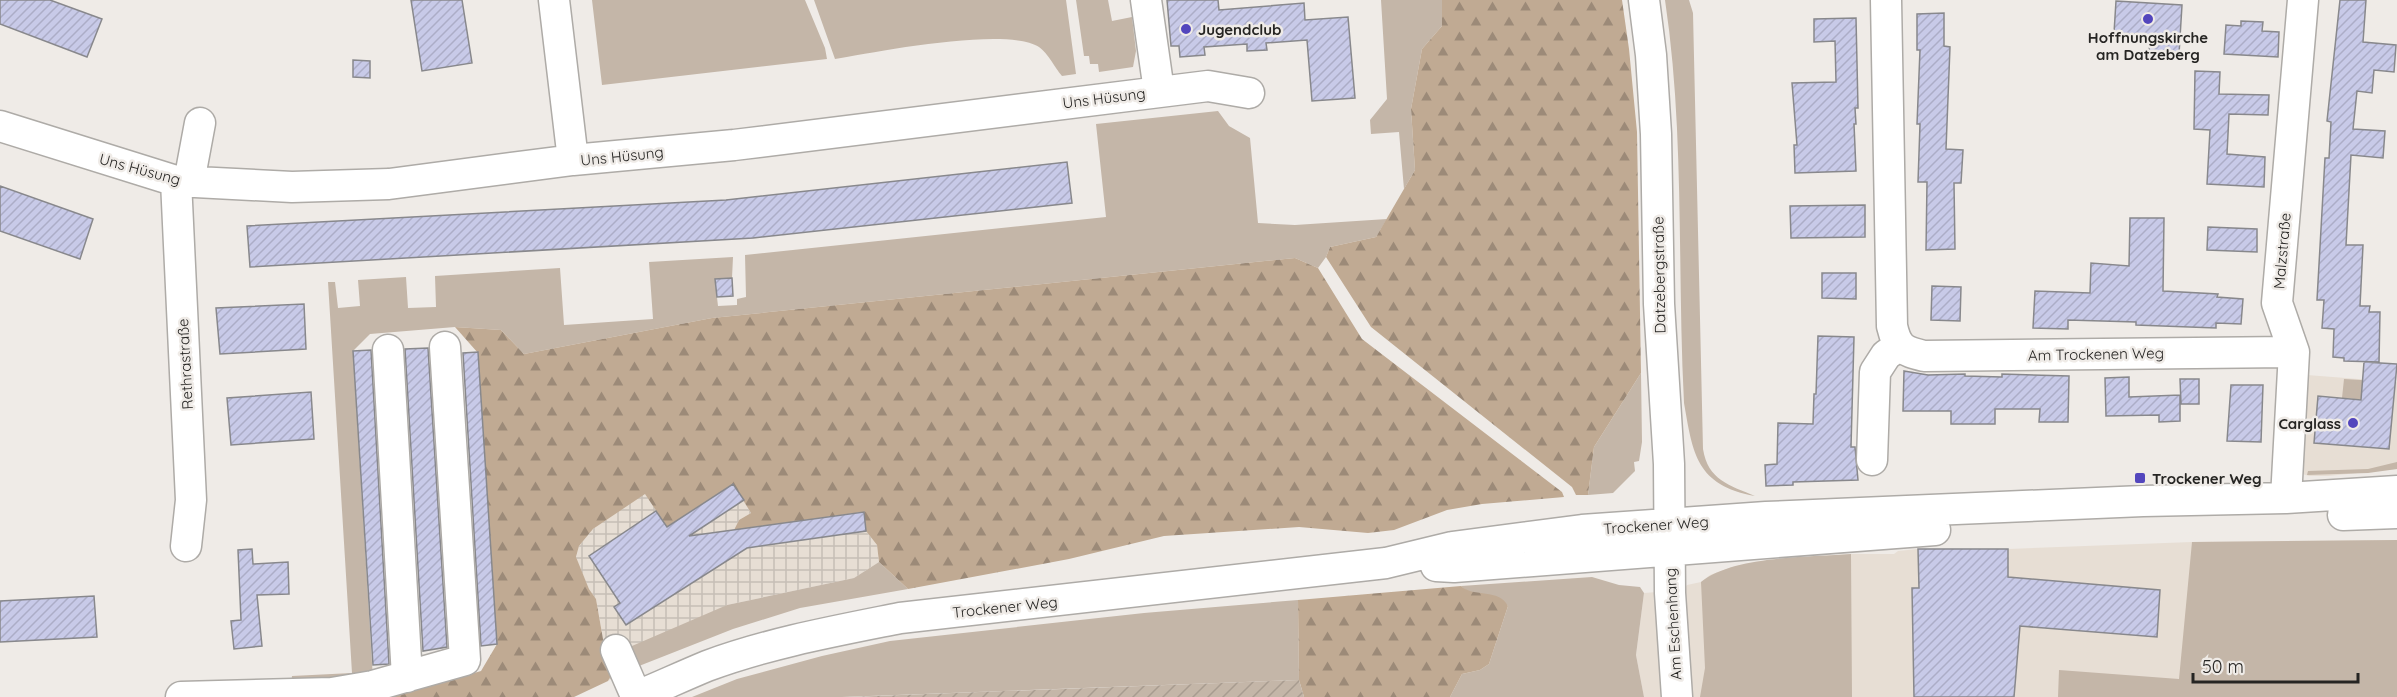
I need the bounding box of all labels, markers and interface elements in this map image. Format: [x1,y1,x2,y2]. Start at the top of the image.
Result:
marker: Hoffnungskirche am Datzeberg [2141,12,2155,26]
place label: Jugendclub [1198,20,1281,39]
marker: Jugendclub [1179,22,1193,36]
place label: Hoffnungskirche am Datzeberg [2088,28,2208,64]
street label: Uns Hüsung [1061,83,1147,113]
street label: Uns Hüsung [580,142,664,170]
street label: Uns Hüsung [97,149,183,189]
street label: Malzstraße [2269,212,2295,290]
street label: Datzebergstraße [1648,216,1670,334]
street label: Rethrastraße [173,318,197,410]
street label: Am Trockenen Weg [2028,343,2164,365]
place label: Carglass [2278,414,2341,433]
marker: Carglass [2346,416,2360,430]
place label: Trockener Weg [2152,469,2262,488]
marker: Trockener Weg [2133,471,2147,485]
street label: Trockener Weg [1603,512,1709,538]
street label: Am Eschenhang [1661,568,1685,680]
street label: Trockener Weg [951,592,1059,622]
scale bar [2193,646,2358,684]
text: 50 m [2202,655,2244,678]

